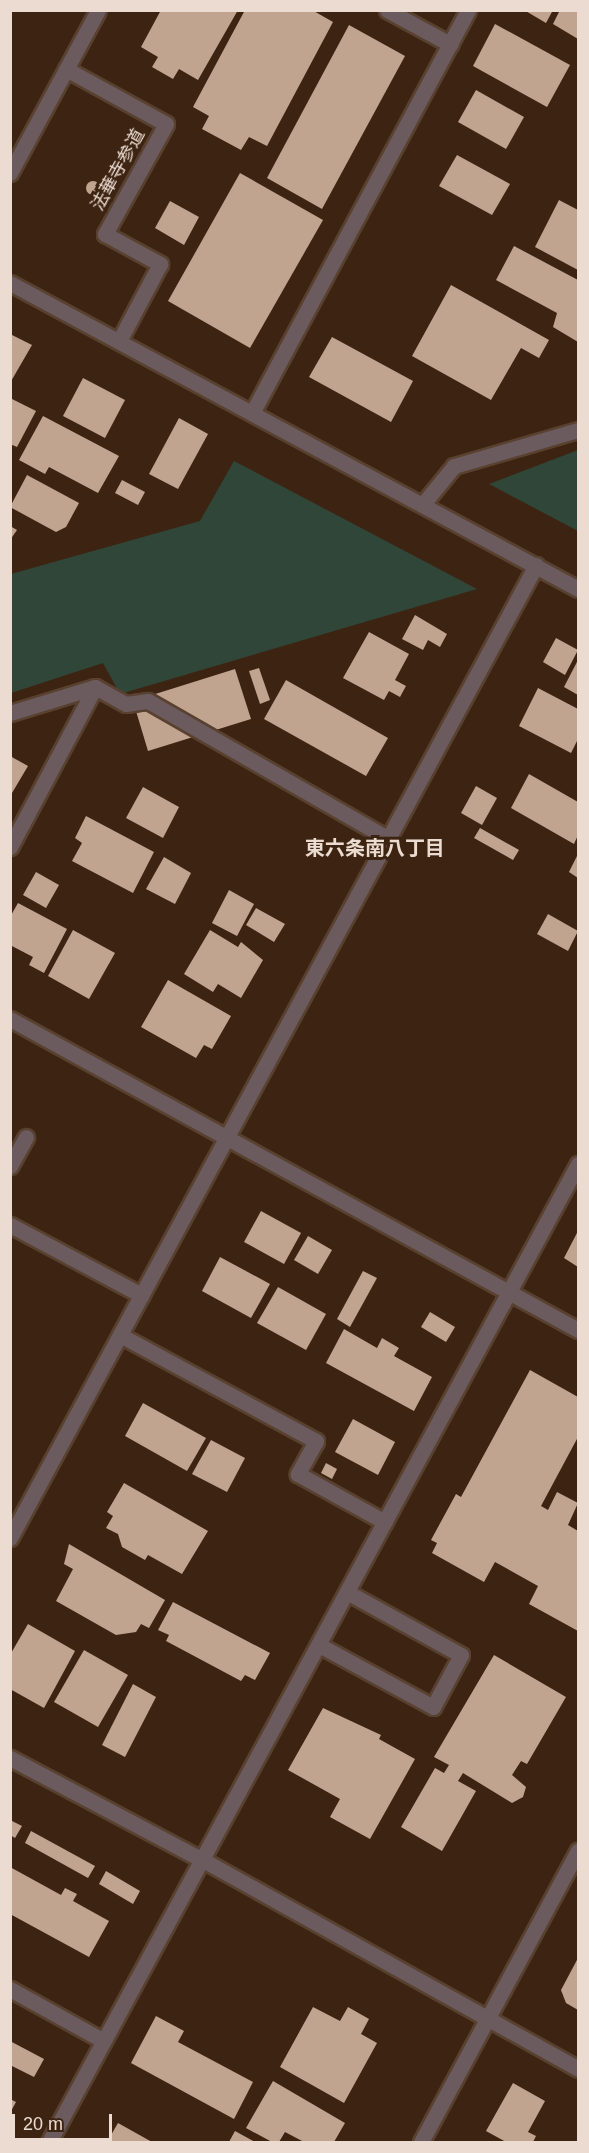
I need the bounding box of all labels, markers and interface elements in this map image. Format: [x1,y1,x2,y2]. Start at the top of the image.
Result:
street label: 法華寺参道 [87,125,149,215]
district label: 東六条南八丁目 [305,836,445,860]
scale bar [15,2102,116,2140]
text: 20 m [23,2114,63,2134]

